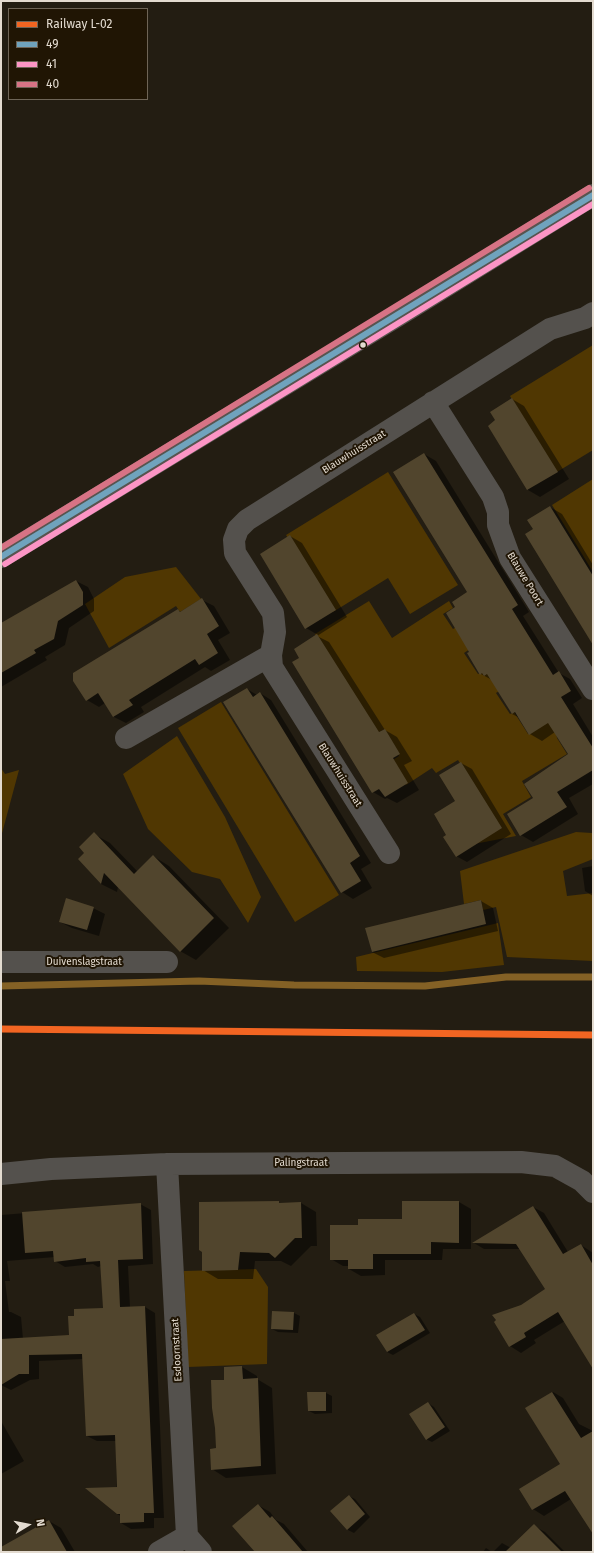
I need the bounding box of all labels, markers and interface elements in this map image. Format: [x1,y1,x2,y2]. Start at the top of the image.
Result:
legend [8,8,148,100]
text: Railway L-02 [46,17,113,31]
text: 49 [46,37,58,51]
text: 41 [46,57,57,71]
text: 40 [46,77,59,91]
unlabelled marker [358,340,368,350]
street label: Blauwhuisstraat [320,428,388,476]
street label: Blauwe Poort [504,550,546,608]
street label: Blauwhuisstraat [316,741,364,809]
street label: Duivenslagstraat [46,956,122,968]
street label: Palingstraat [274,1157,328,1169]
street label: Esdoornstraat [169,1318,185,1382]
north arrow [8,1505,48,1545]
text: N [33,1518,47,1528]

